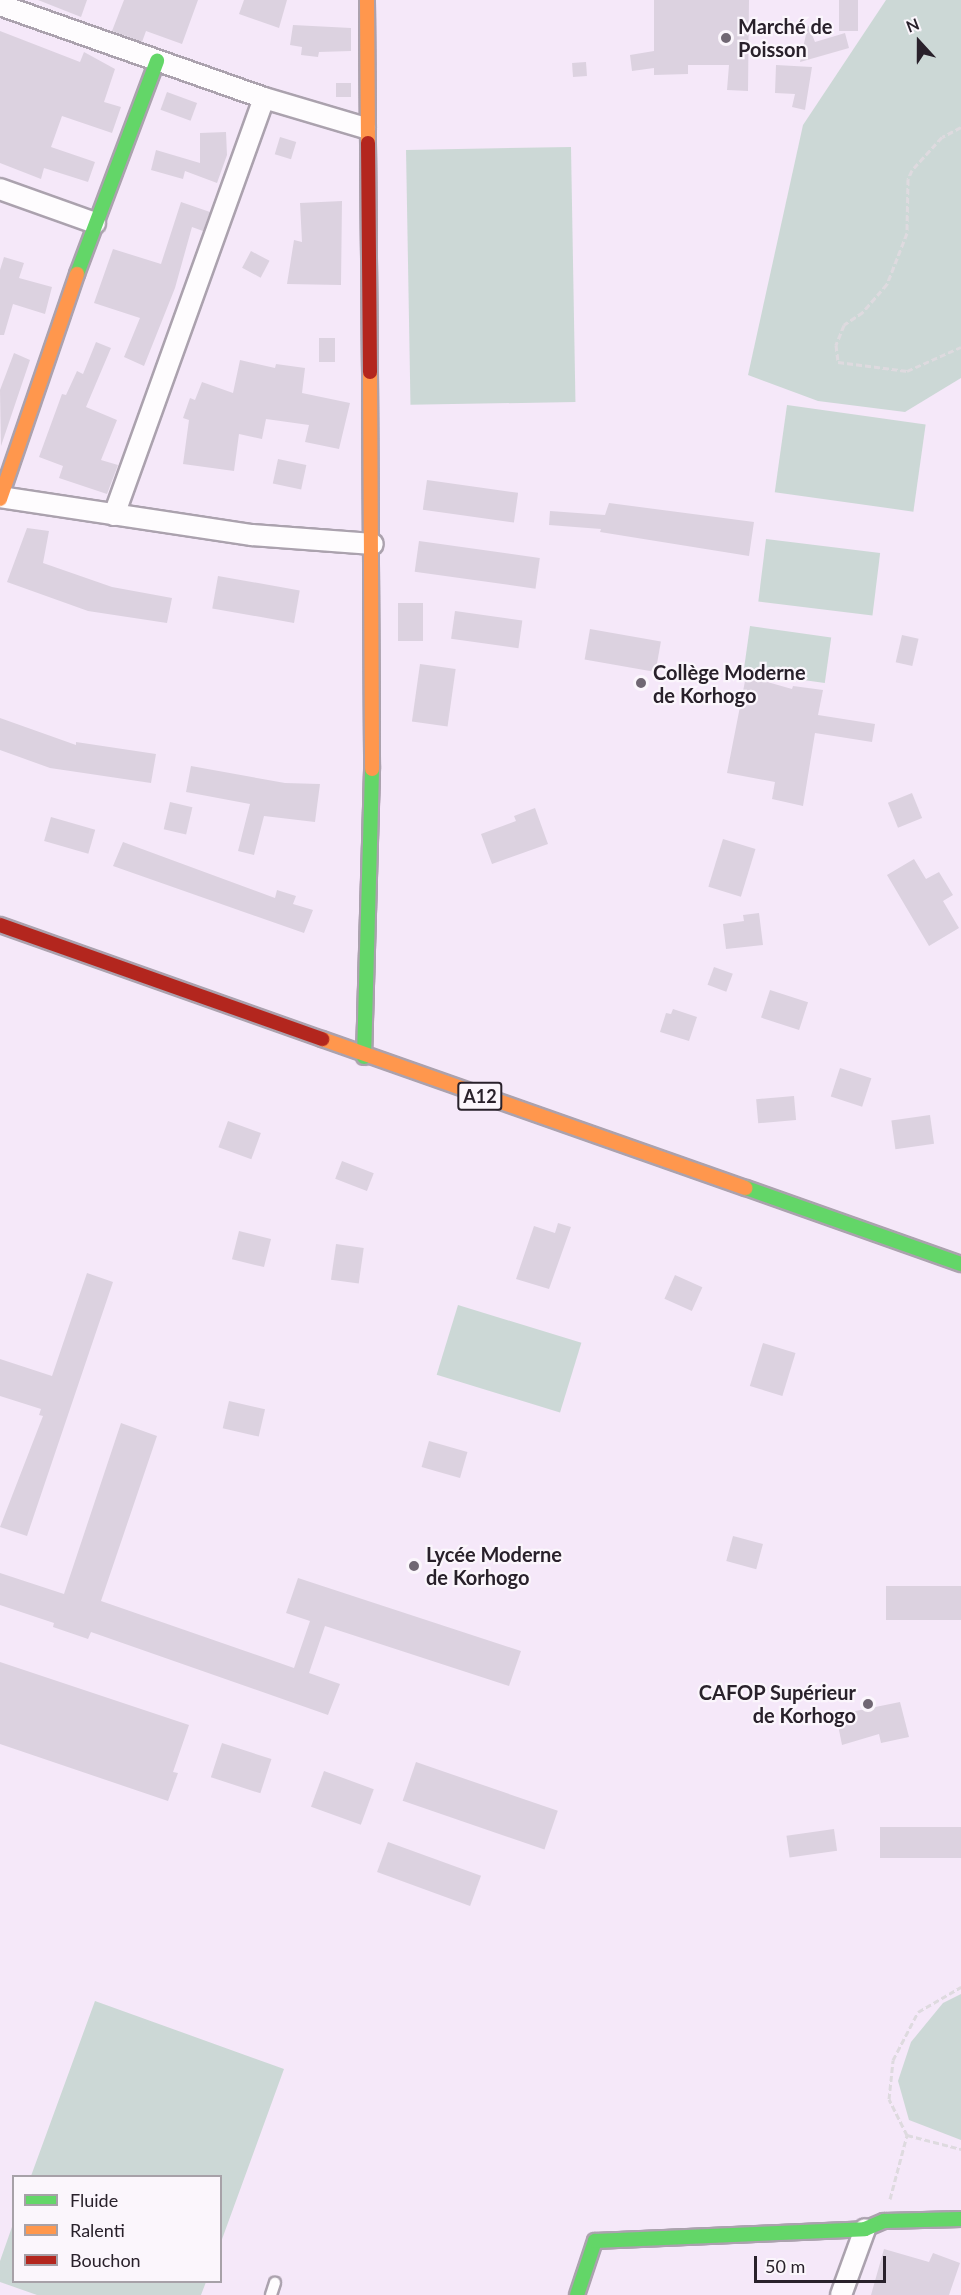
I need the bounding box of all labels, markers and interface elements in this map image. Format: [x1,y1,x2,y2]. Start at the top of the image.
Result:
north arrow [889,12,949,72]
place label: Marché de Poisson [738,14,832,61]
text: N [903,14,922,36]
marker: Marché de Poisson [719,31,733,45]
place label: Collège Moderne de Korhogo [653,660,806,707]
marker: Collège Moderne de Korhogo [634,676,648,690]
road number: A12 [456,1081,504,1111]
place label: Lycée Moderne de Korhogo [426,1542,562,1589]
marker: Lycée Moderne de Korhogo [407,1559,421,1573]
place label: CAFOP Supérieur de Korhogo [698,1680,856,1727]
marker: CAFOP Supérieur de Korhogo [861,1697,875,1711]
legend [12,2175,222,2283]
text: Fluide [70,2189,118,2211]
text: Ralenti [70,2219,125,2241]
scale bar [757,2244,889,2282]
text: Bouchon [70,2249,141,2271]
text: 50 m [765,2255,805,2277]

